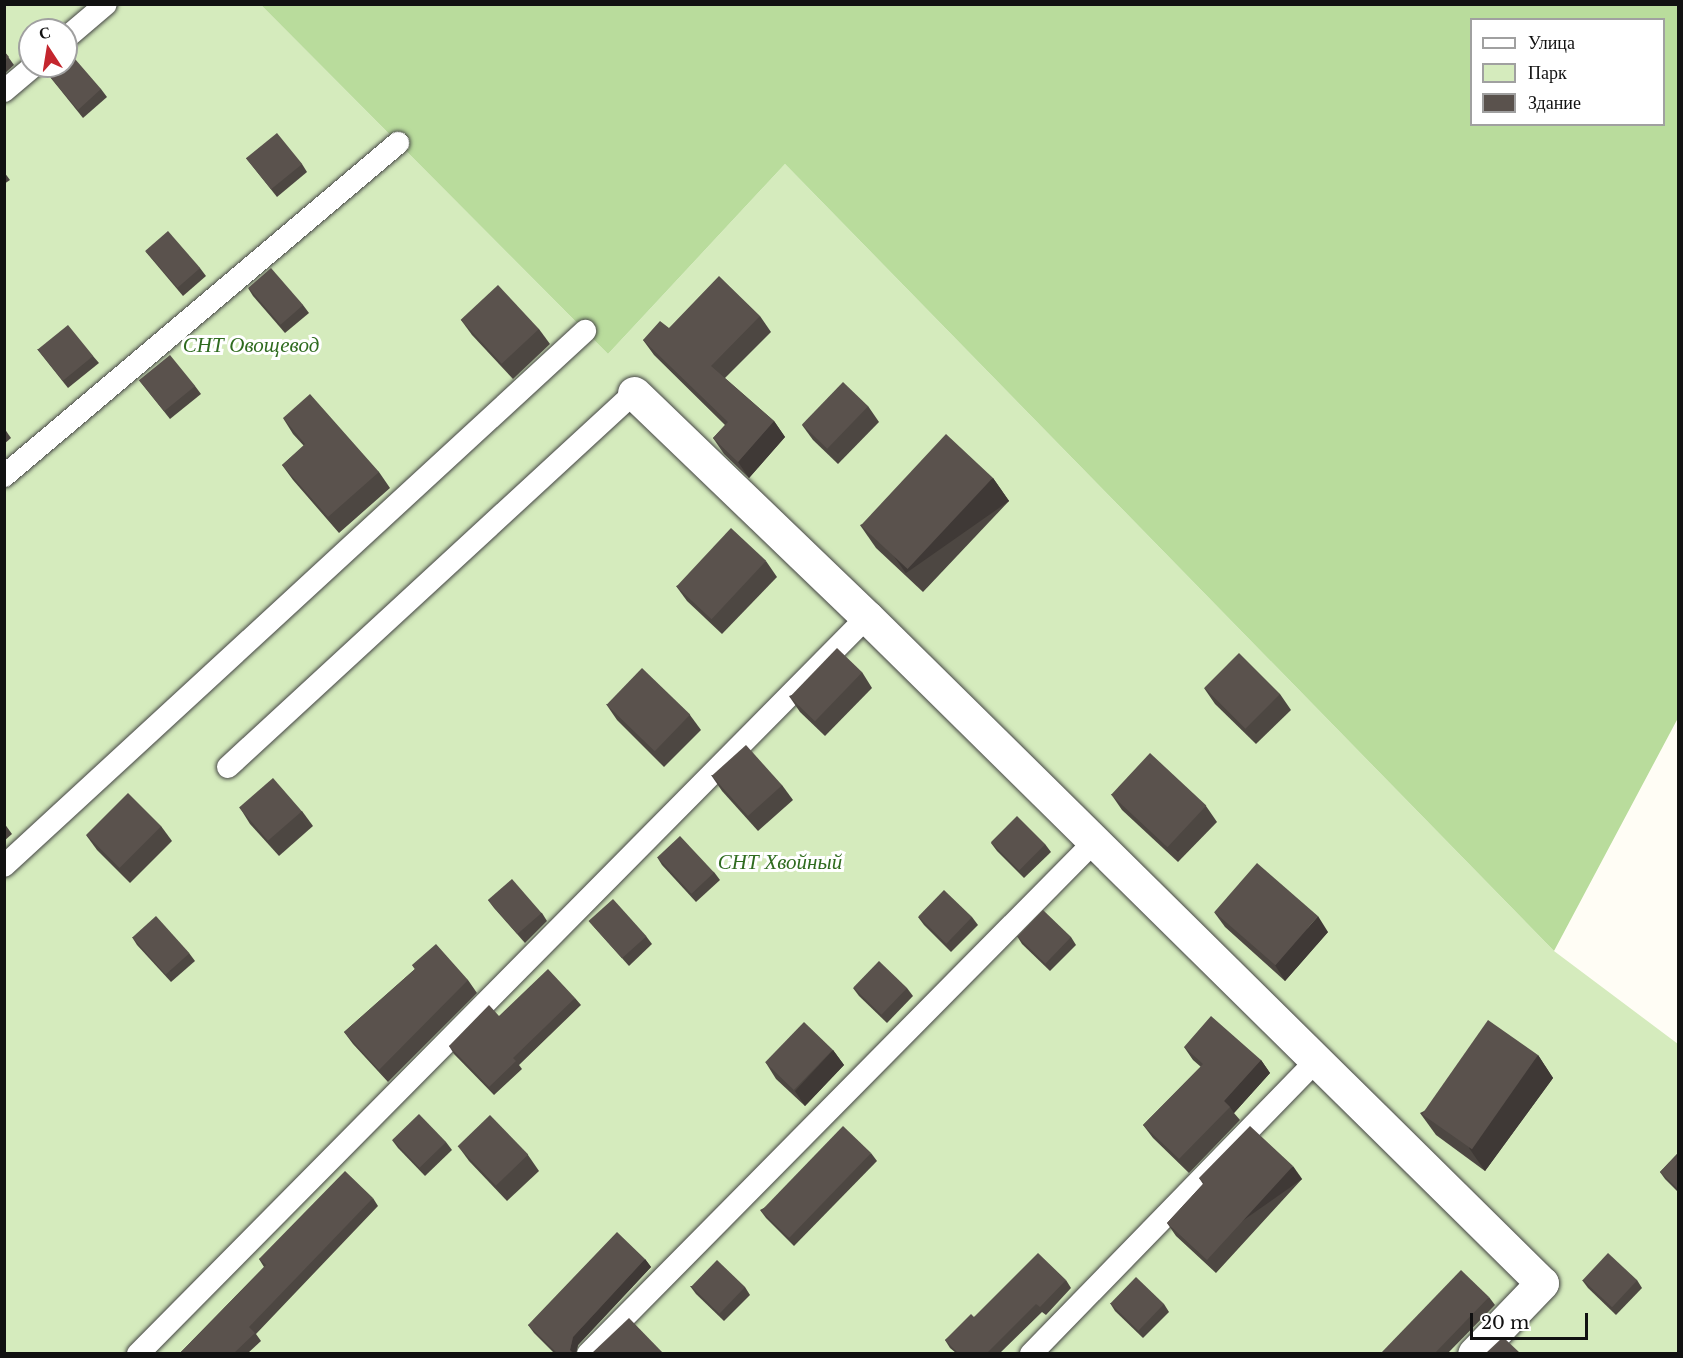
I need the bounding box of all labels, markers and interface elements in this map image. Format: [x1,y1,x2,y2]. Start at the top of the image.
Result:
north arrow [18,18,78,78]
legend [1470,18,1665,126]
text: С [37,21,52,43]
text: Улица [1528,32,1575,54]
text: Парк [1528,62,1567,84]
text: Здание [1528,92,1581,114]
park label: СНТ Овощевод [183,332,319,358]
park label: СНТ Хвойный [718,849,842,875]
scale bar [1473,1301,1592,1339]
text: 20 m [1481,1312,1529,1334]

